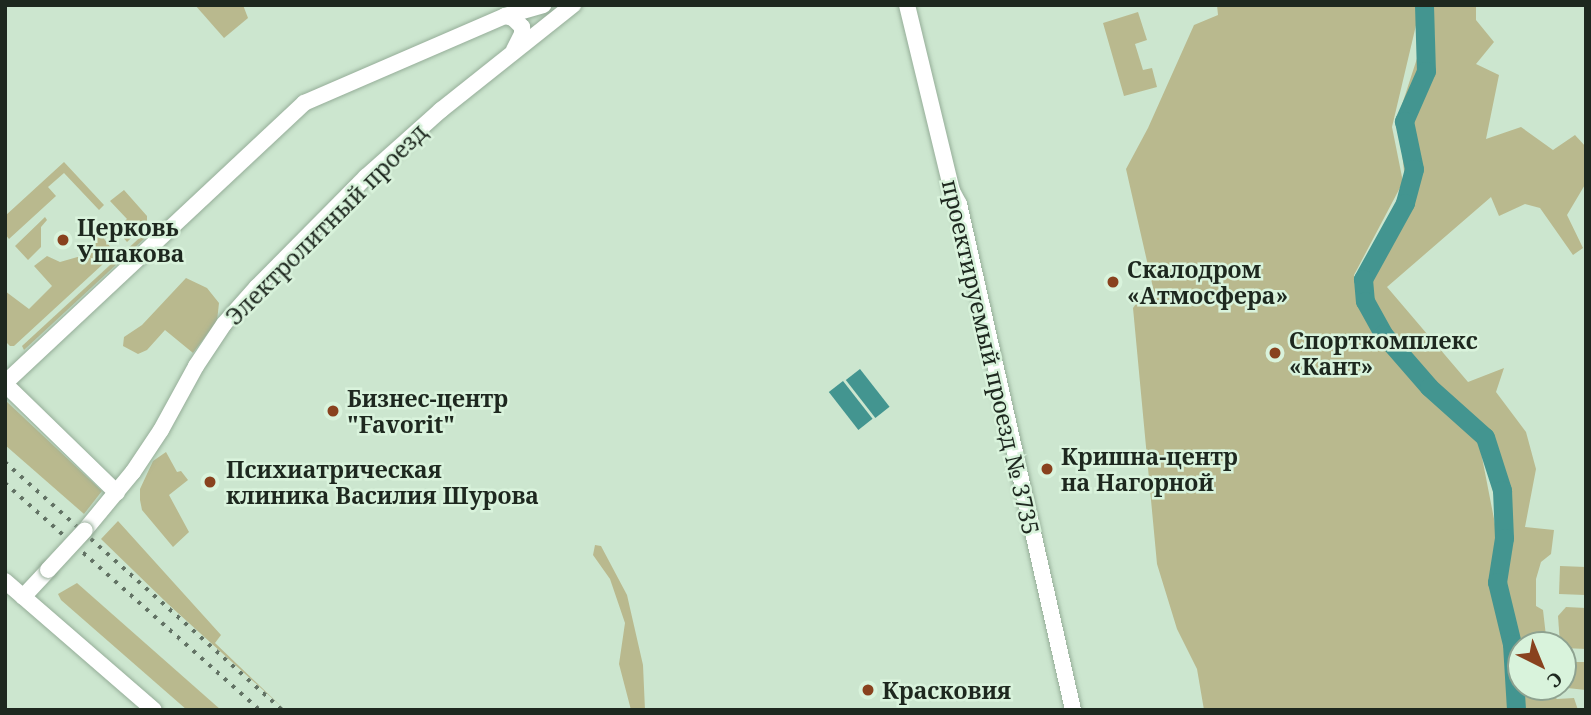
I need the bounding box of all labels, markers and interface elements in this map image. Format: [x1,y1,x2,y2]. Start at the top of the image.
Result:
street label: Электролитный проезд [220,118,432,330]
street label: проектируемый проезд № 3735 [937,177,1045,537]
place label: Церковь Ушакова [77,213,184,267]
marker: Церковь Ушакова [55,232,71,248]
place label: Скалодром «Атмосфера» [1127,255,1288,309]
marker: Скалодром «Атмосфера» [1105,274,1121,290]
place label: Спорткомплекс «Кант» [1289,326,1478,380]
marker: Спорткомплекс «Кант» [1267,345,1283,361]
place label: Бизнес-центр "Favorit" [347,384,508,438]
marker: Бизнес-центр "Favorit" [325,403,341,419]
place label: Кришна-центр на Нагорной [1061,442,1238,496]
place label: Психиатрическая клиника Василия Шурова [226,455,539,509]
marker: Кришна-центр на Нагорной [1039,461,1055,477]
marker: Психиатрическая клиника Василия Шурова [200,472,220,492]
north arrow [1507,631,1577,701]
text: С [1542,666,1568,694]
place label: Красковия [882,676,1011,704]
marker: Красковия [860,682,876,698]

